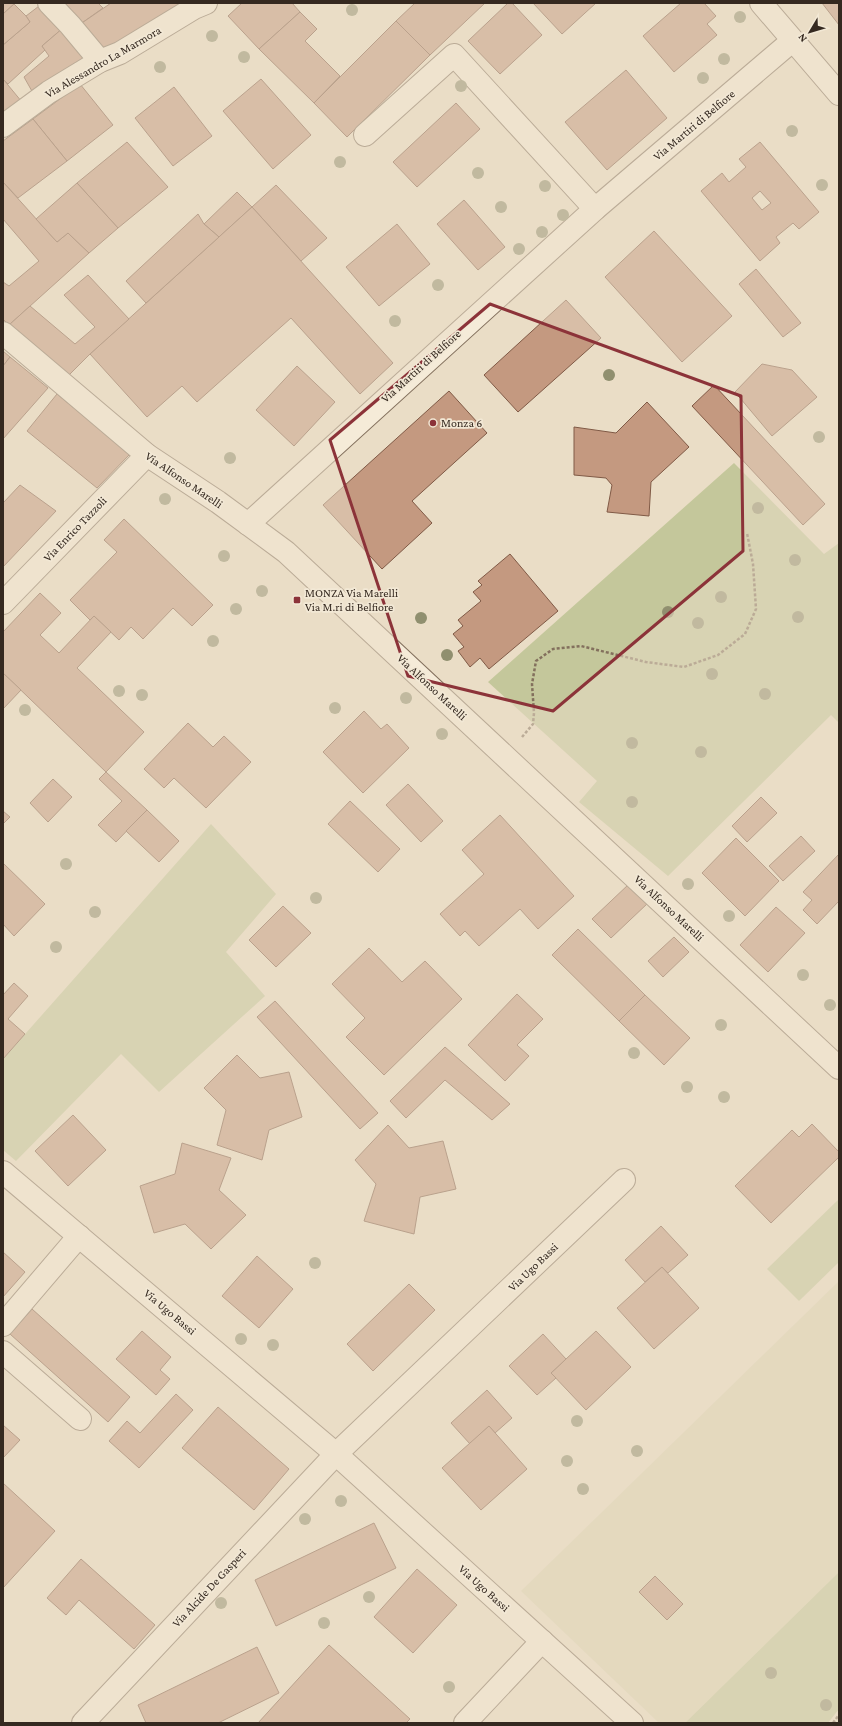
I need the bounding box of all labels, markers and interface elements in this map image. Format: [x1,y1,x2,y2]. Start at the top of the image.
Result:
north arrow [790,12,830,52]
street label: Via Alessandro La Marmora [43,23,164,101]
text: N [795,31,809,45]
street label: Via Martiri di Belfiore [650,87,738,163]
street label: Via Martiri di Belfiore [378,327,464,405]
place label: Monza 6 [441,416,482,430]
marker: Monza 6 [428,418,438,428]
street label: Via Alfonso Marelli [143,449,225,511]
street label: Via Enrico Tazzoli [40,493,110,565]
place label: MONZA Via Marelli Via M.ri di Belfiore [305,586,398,614]
marker: MONZA Via Marelli Via M.ri di Belfiore [292,595,302,605]
street label: Via Alfonso Marelli [394,651,470,723]
street label: Via Alfonso Marelli [631,872,707,944]
street label: Via Ugo Bassi [505,1240,561,1294]
street label: Via Ugo Bassi [141,1286,199,1338]
street label: Via Alcide De Gasperi [169,1546,249,1630]
street label: Via Ugo Bassi [456,1561,512,1615]

